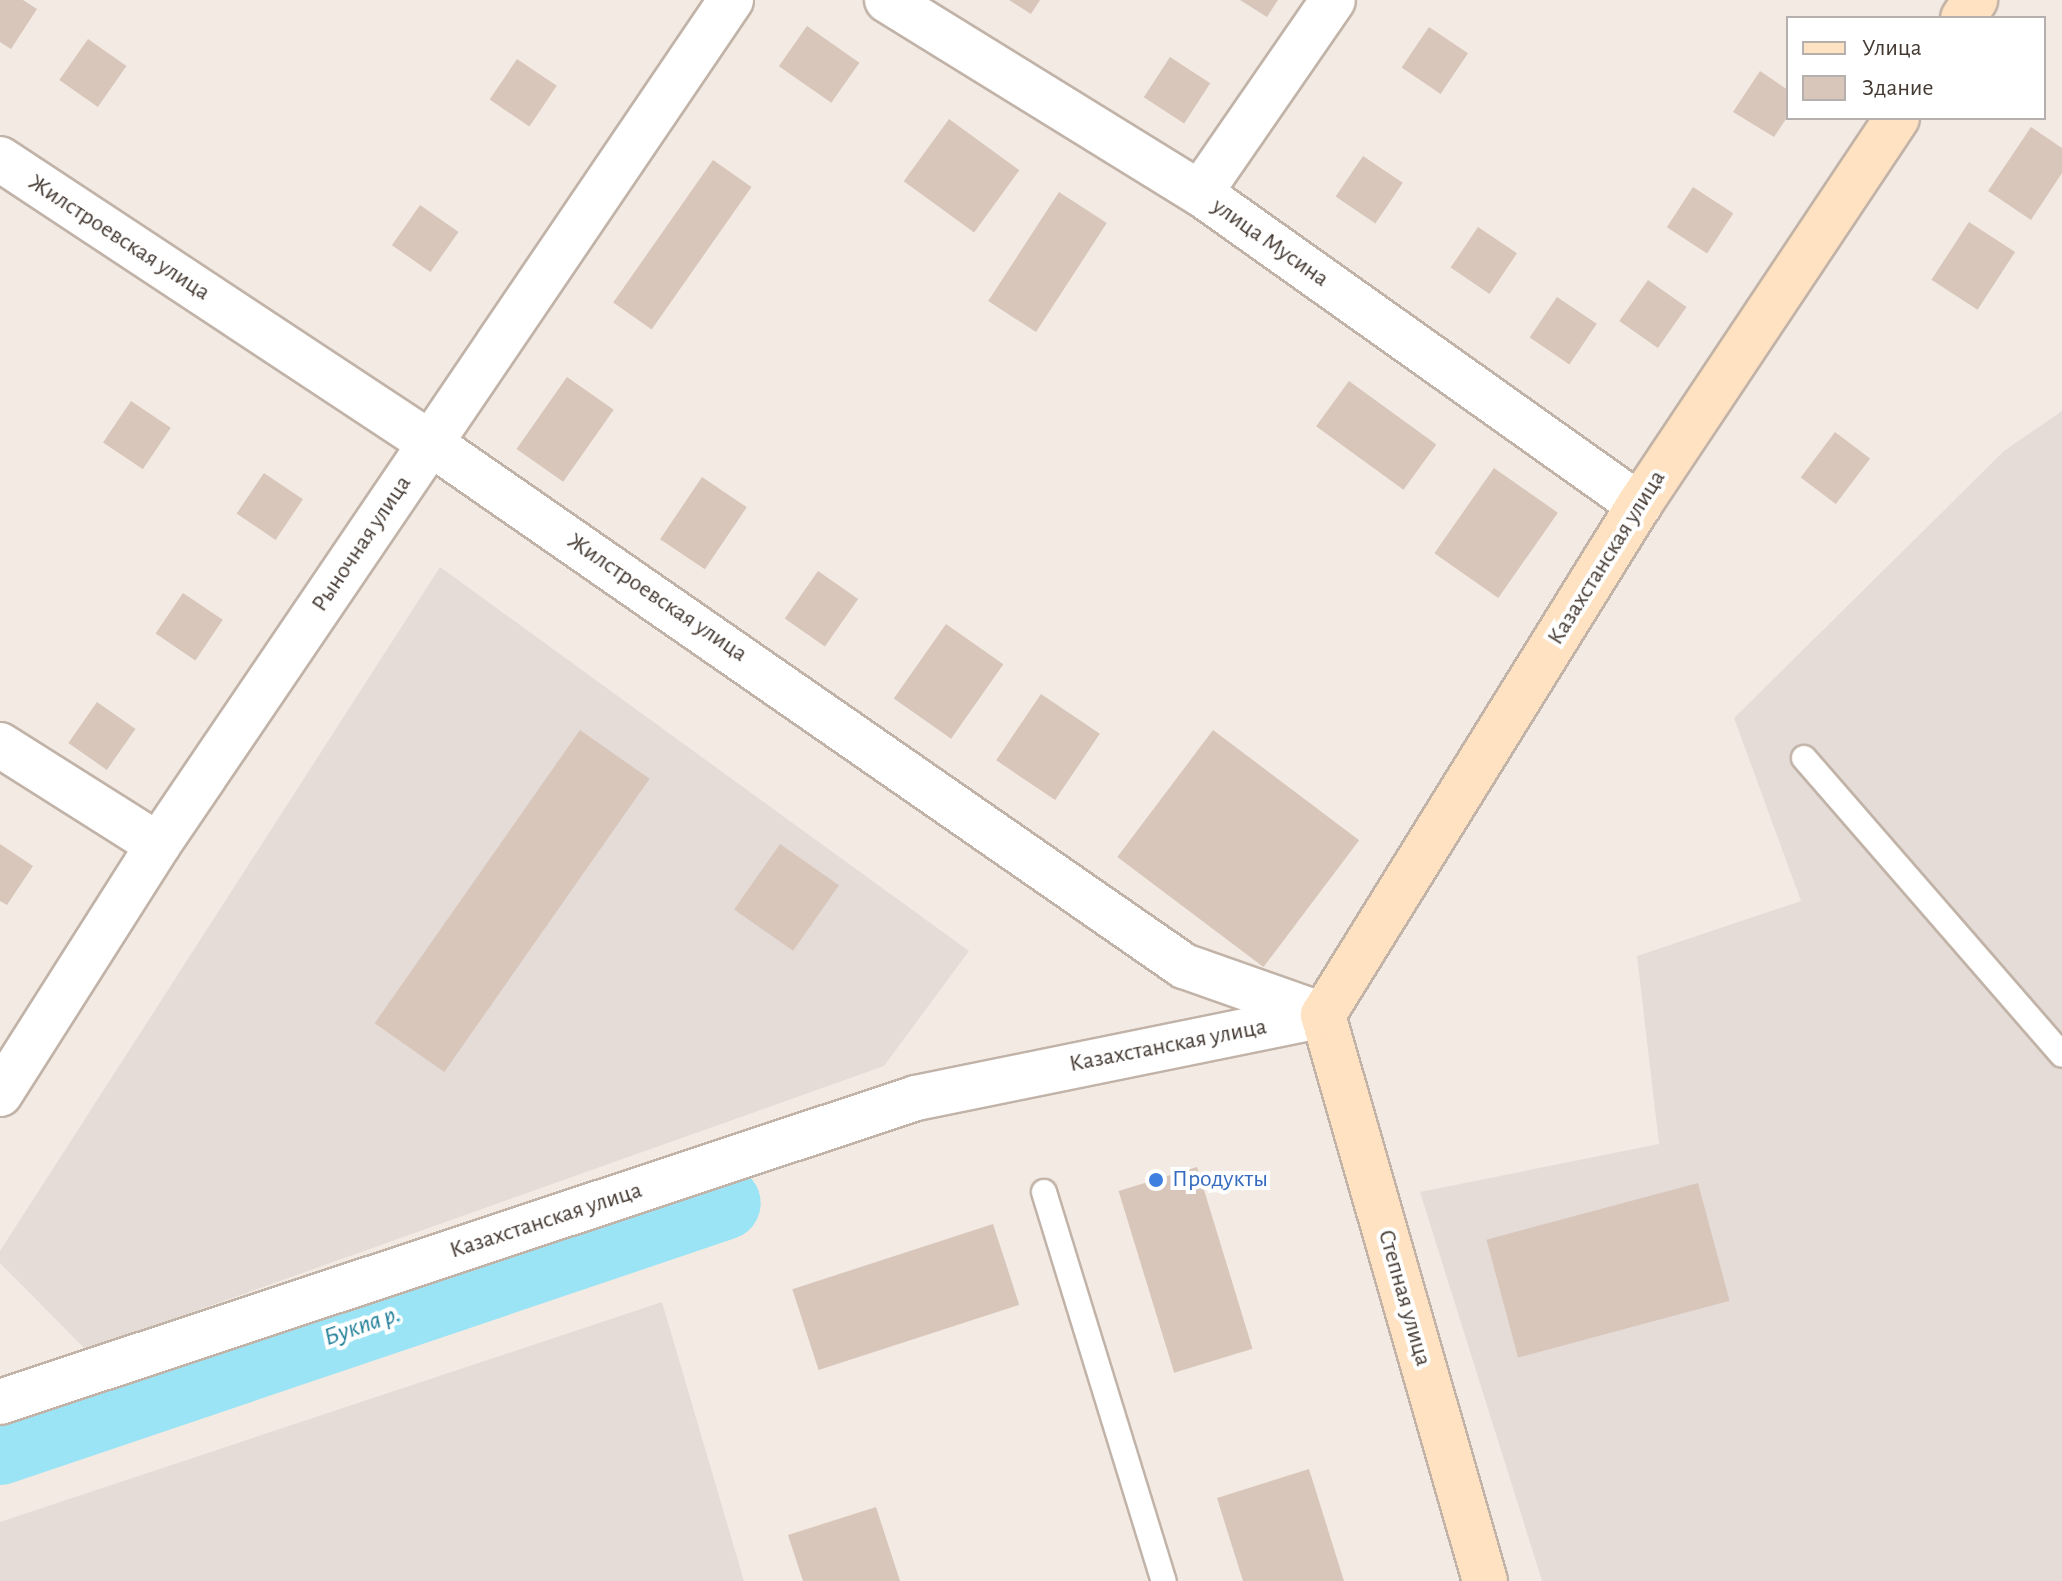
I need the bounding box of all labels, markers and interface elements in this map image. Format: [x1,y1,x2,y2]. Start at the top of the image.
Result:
legend [1786,16,2046,120]
text: Улица [1862,36,1922,60]
text: Здание [1862,76,1933,100]
street label: Жилстроевская улица [23,169,215,307]
street label: улица Мусина [1206,192,1334,294]
street label: Казахстанская улица [1542,465,1672,651]
street label: Рыночная улица [306,470,418,618]
street label: Жилстроевская улица [562,527,752,669]
street label: Казахстанская улица [1067,1013,1269,1079]
place label: Продукты [1172,1166,1268,1194]
marker: Продукты [1147,1171,1165,1189]
street label: Казахстанская улица [446,1176,646,1266]
street label: Степная улица [1371,1226,1437,1370]
water label: Букпа р. [320,1298,404,1354]

